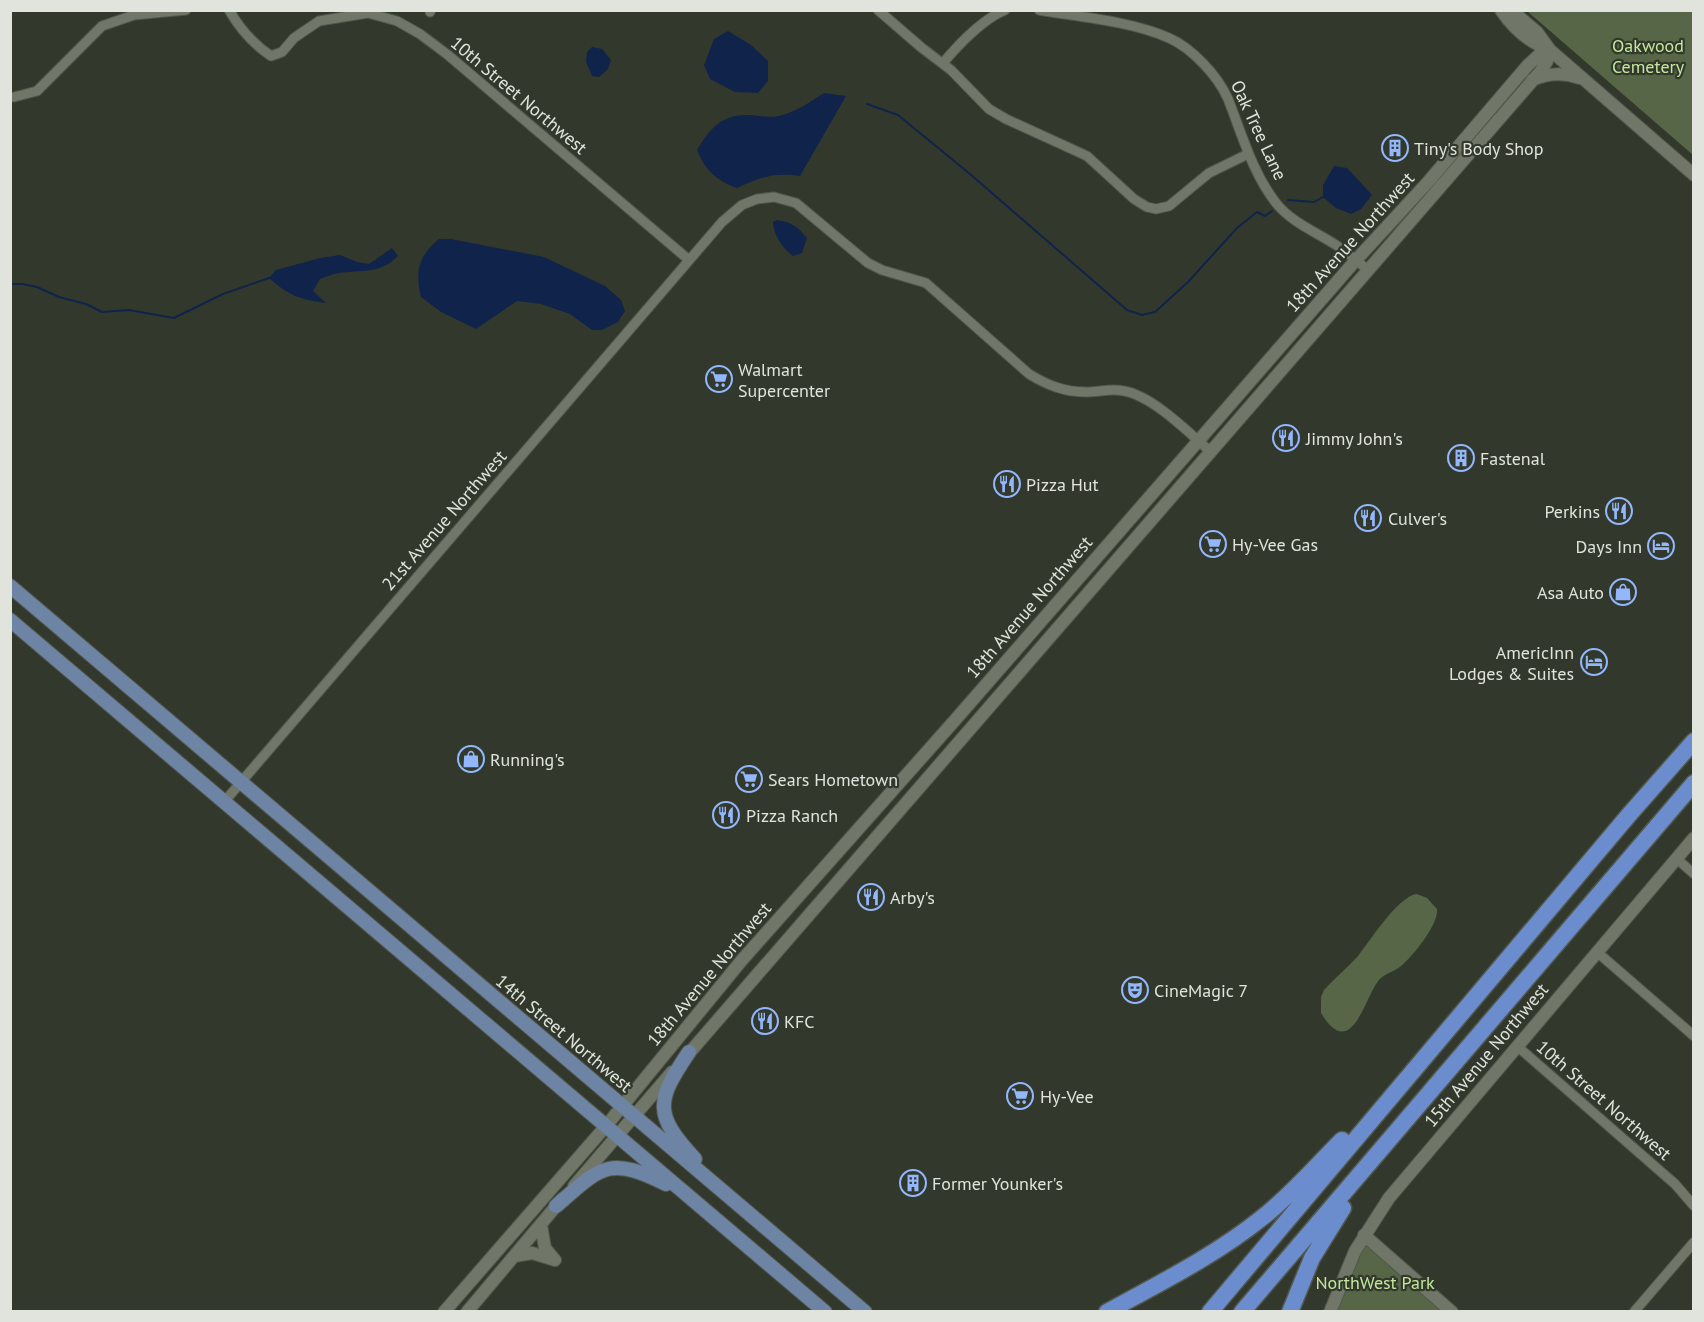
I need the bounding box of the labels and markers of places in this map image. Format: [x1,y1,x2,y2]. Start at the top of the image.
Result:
building icon: Tiny's Body Shop [1380,133,1410,163]
place label: Tiny's Body Shop [1414,137,1543,160]
place label: Walmart Supercenter [738,358,830,402]
supermarket icon: Walmart Supercenter [704,364,734,394]
restaurant icon: Jimmy John's [1271,423,1301,453]
place label: Jimmy John's [1305,427,1403,450]
building icon: Fastenal [1446,443,1476,473]
place label: Fastenal [1480,447,1546,470]
restaurant icon: Pizza Hut [992,469,1022,499]
place label: Pizza Hut [1026,473,1099,496]
restaurant icon: Perkins [1604,496,1634,526]
place label: Perkins [1544,500,1600,523]
restaurant icon: Culver's [1353,503,1383,533]
place label: Culver's [1388,507,1447,530]
supermarket icon: Hy-Vee Gas [1198,529,1228,559]
hotel icon: Days Inn [1646,531,1676,561]
place label: Hy-Vee Gas [1232,533,1318,556]
place label: Days Inn [1576,535,1642,558]
shop icon: Asa Auto [1608,577,1638,607]
place label: Asa Auto [1537,581,1604,604]
place label: AmericInn Lodges & Suites [1449,641,1574,685]
hotel icon: AmericInn Lodges & Suites [1579,647,1609,677]
shop icon: Running's [456,744,486,774]
place label: Running's [490,748,565,771]
supermarket icon: Sears Hometown [734,764,764,794]
place label: Sears Hometown [768,768,898,791]
restaurant icon: Pizza Ranch [711,800,741,830]
place label: Pizza Ranch [746,804,838,827]
restaurant icon: Arby's [856,882,886,912]
place label: Arby's [890,886,935,909]
theatre icon: CineMagic 7 [1120,975,1150,1005]
place label: CineMagic 7 [1154,979,1248,1002]
restaurant icon: KFC [750,1006,780,1036]
place label: KFC [784,1010,815,1033]
supermarket icon: Hy-Vee [1005,1081,1035,1111]
place label: Hy-Vee [1040,1085,1094,1108]
building icon: Former Younker's [898,1168,928,1198]
place label: Former Younker's [932,1172,1063,1195]

